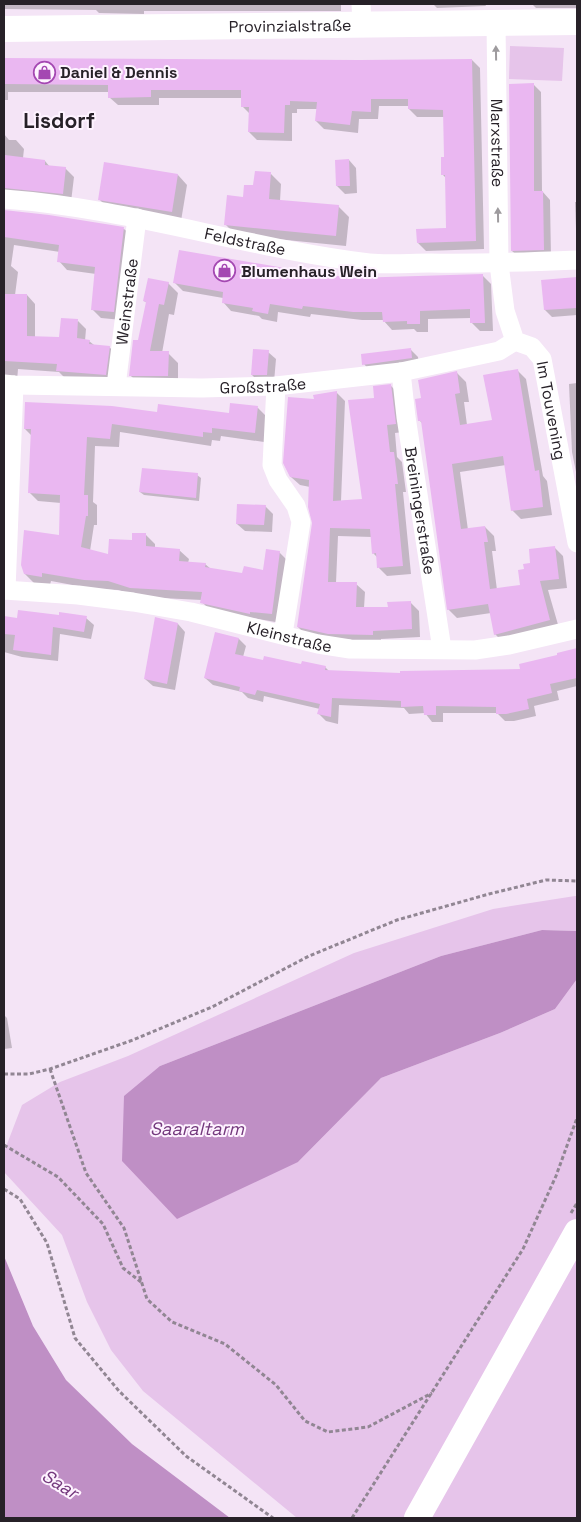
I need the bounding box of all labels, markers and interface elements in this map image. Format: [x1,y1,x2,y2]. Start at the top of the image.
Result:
street label: Provinzialstraße [228,15,352,37]
one-way arrow [492,44,500,60]
shop icon: Daniel & Dennis [32,60,56,84]
place label: Daniel & Dennis [60,62,177,83]
street label: Marxstraße [486,99,508,187]
district label: Lisdorf [23,107,95,134]
one-way arrow [494,207,502,223]
street label: Feldstraße [203,223,287,260]
street label: Weinstraße [111,257,143,346]
shop icon: Blumenhaus Wein [213,259,237,283]
place label: Blumenhaus Wein [241,261,377,282]
street label: Im Touvening [532,359,571,462]
street label: Großstraße [219,373,307,399]
street label: Breiningerstraße [400,445,440,576]
street label: Kleinstraße [245,616,333,657]
water label: Saaraltarm [150,1117,244,1140]
water label: Saar [38,1464,85,1505]

